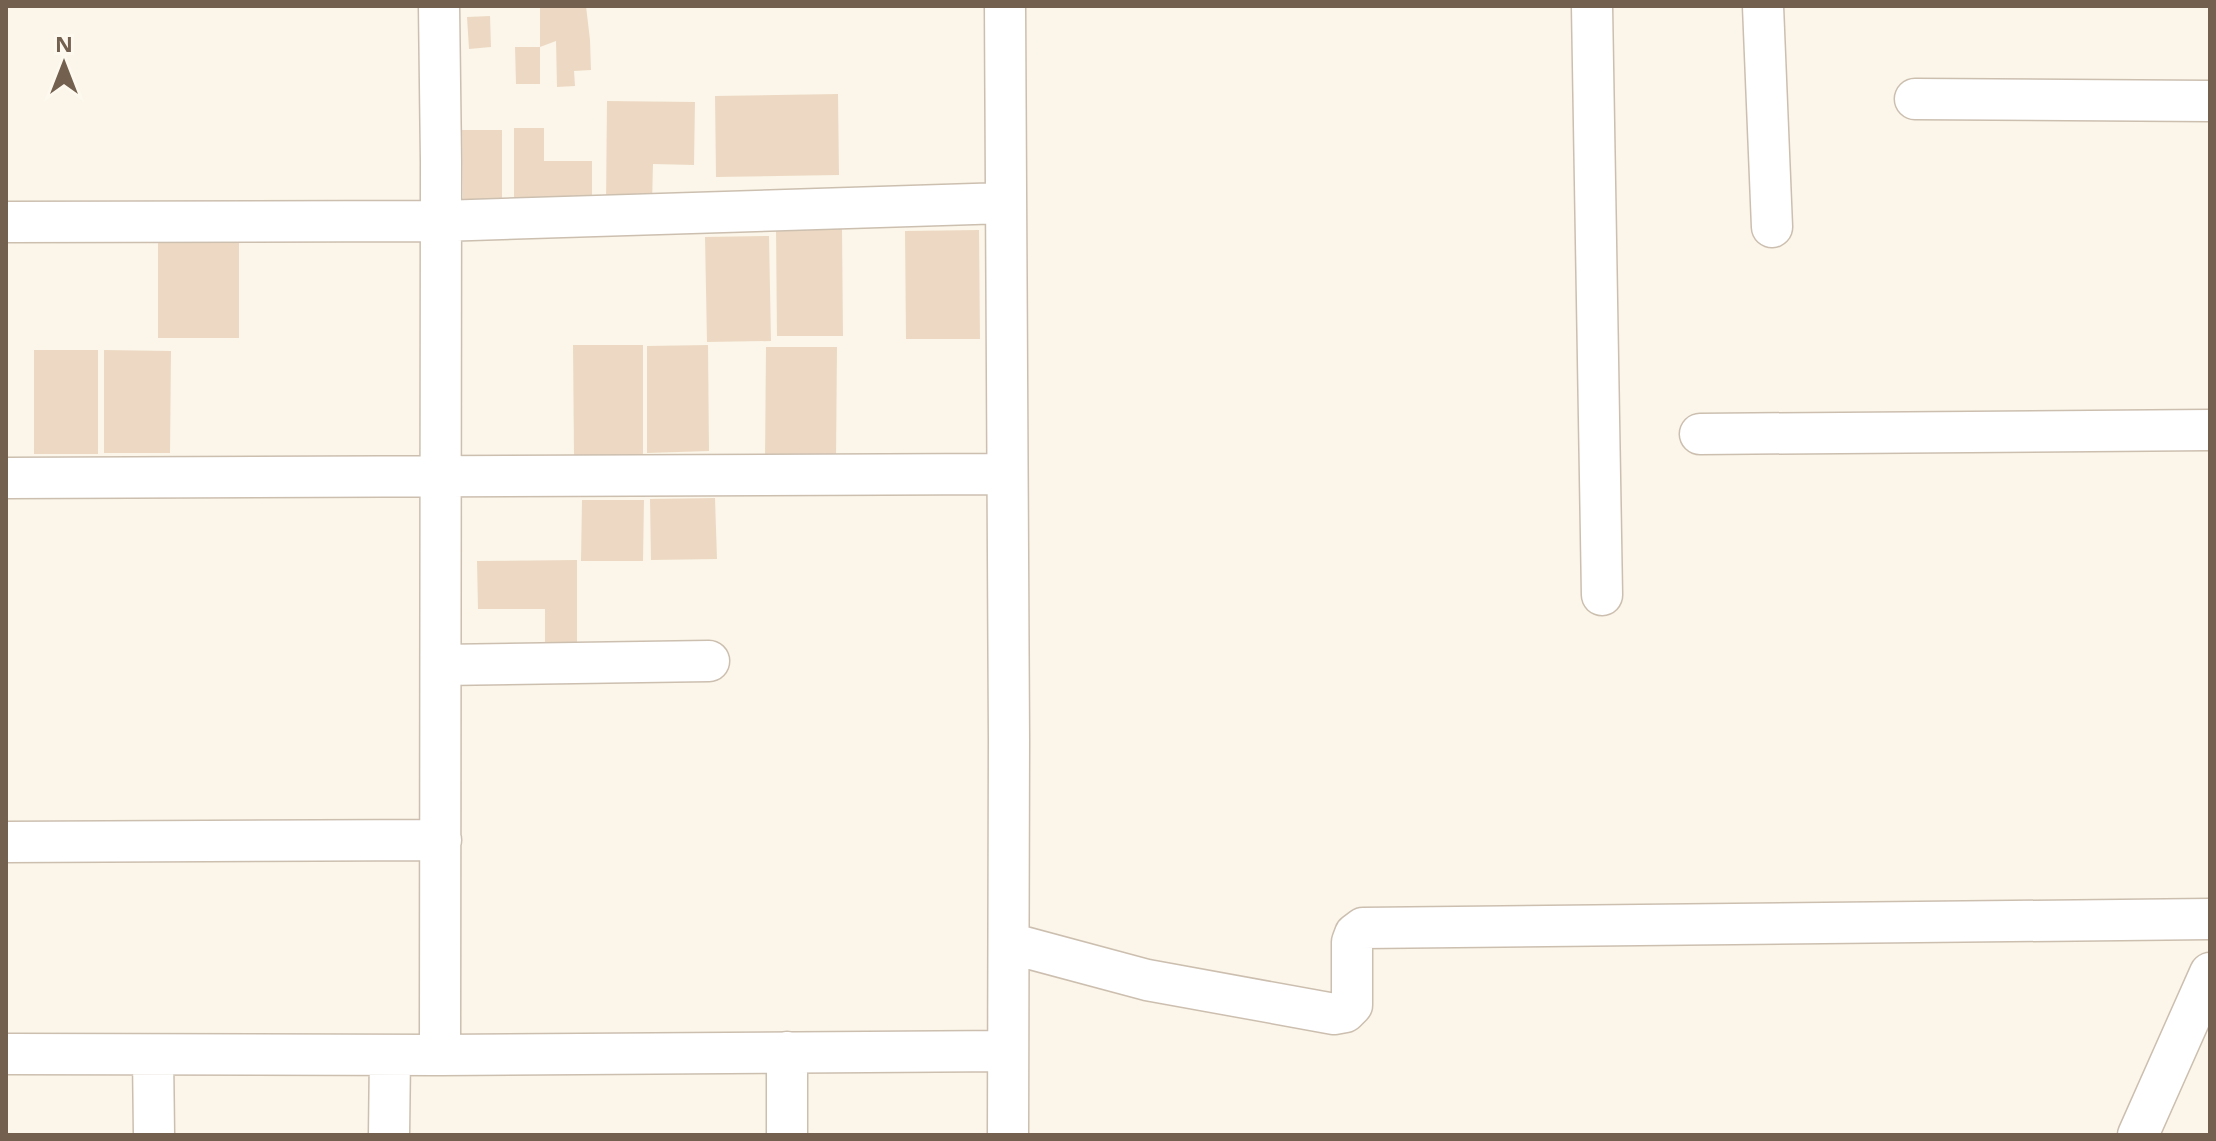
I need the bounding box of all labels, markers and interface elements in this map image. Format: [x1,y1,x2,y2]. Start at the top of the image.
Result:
north arrow [24,24,104,104]
text: N [55,28,73,58]

